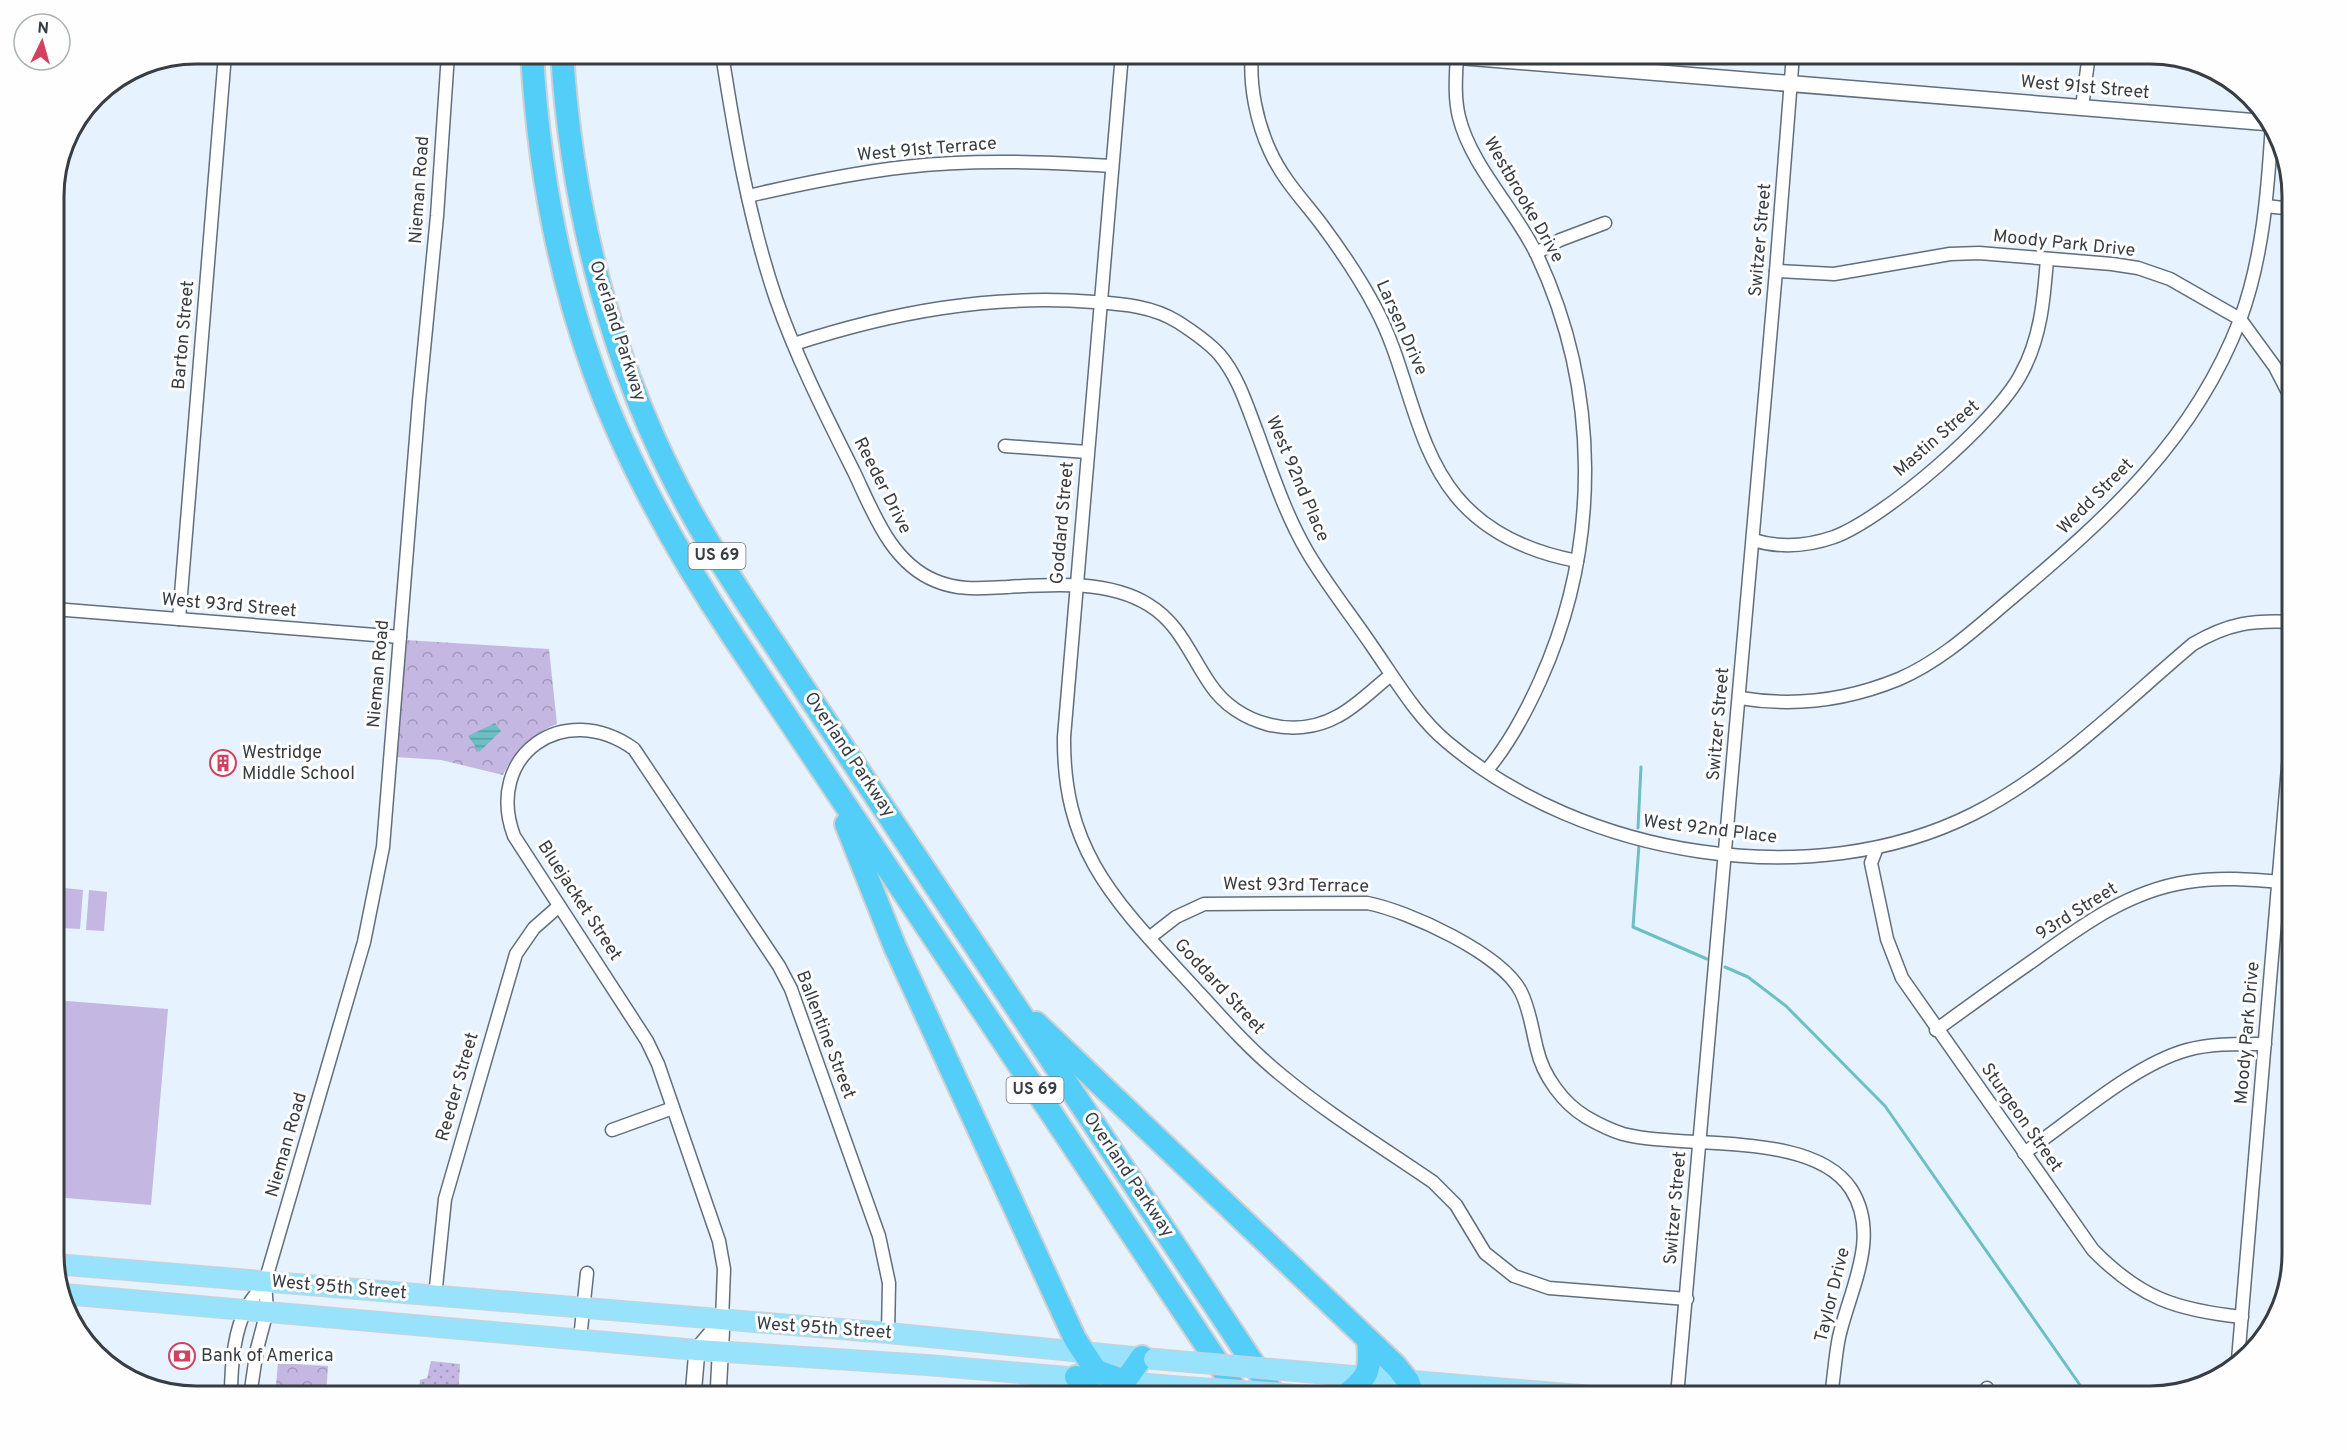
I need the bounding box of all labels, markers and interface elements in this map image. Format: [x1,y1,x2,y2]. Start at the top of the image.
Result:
north arrow [12,12,72,72]
text: N [37,19,50,40]
street label: West 91st Street [2019,71,2151,105]
street label: West 91st Terrace [856,132,998,168]
street label: Westbrooke Drive [1478,133,1568,267]
street label: Nieman Road [405,135,435,245]
street label: Switzer Street [1745,182,1777,298]
street label: Moody Park Drive [1992,225,2136,263]
street label: Overland Parkway [583,258,651,404]
street label: Larsen Drive [1370,277,1432,379]
street label: Barton Street [168,279,200,391]
street label: Mastin Street [1889,395,1985,483]
street label: West 92nd Place [1260,413,1334,545]
street label: Reeder Drive [848,434,916,538]
street label: Wedd Street [2053,454,2139,540]
street label: Goddard Street [1046,461,1080,585]
road number: US 69 [688,543,746,569]
street label: West 93rd Street [160,589,298,623]
street label: Nieman Road [363,619,395,729]
street label: Switzer Street [1703,666,1735,782]
street label: Overland Parkway [798,688,900,822]
place label: Westridge Middle School [242,742,355,786]
building icon: Westridge Middle School [208,748,238,778]
street label: West 92nd Place [1642,810,1778,850]
street label: Bluejacket Street [532,837,626,965]
street label: West 93rd Terrace [1223,873,1369,899]
street label: 93rd Street [2032,878,2122,946]
street label: Goddard Street [1169,934,1269,1040]
street label: Moody Park Drive [2230,961,2266,1105]
street label: Ballentine Street [790,968,860,1102]
street label: Reeder Street [431,1030,485,1144]
street label: Sturgeon Street [1975,1059,2067,1177]
road number: US 69 [1006,1077,1064,1103]
street label: Nieman Road [261,1090,313,1200]
street label: Overland Parkway [1077,1108,1179,1242]
street label: Switzer Street [1660,1150,1692,1266]
street label: Taylor Drive [1810,1245,1856,1345]
street label: West 95th Street [270,1271,408,1305]
street label: West 95th Street [755,1313,893,1345]
bank icon: Bank of America [167,1341,197,1371]
place label: Bank of America [201,1345,333,1368]

